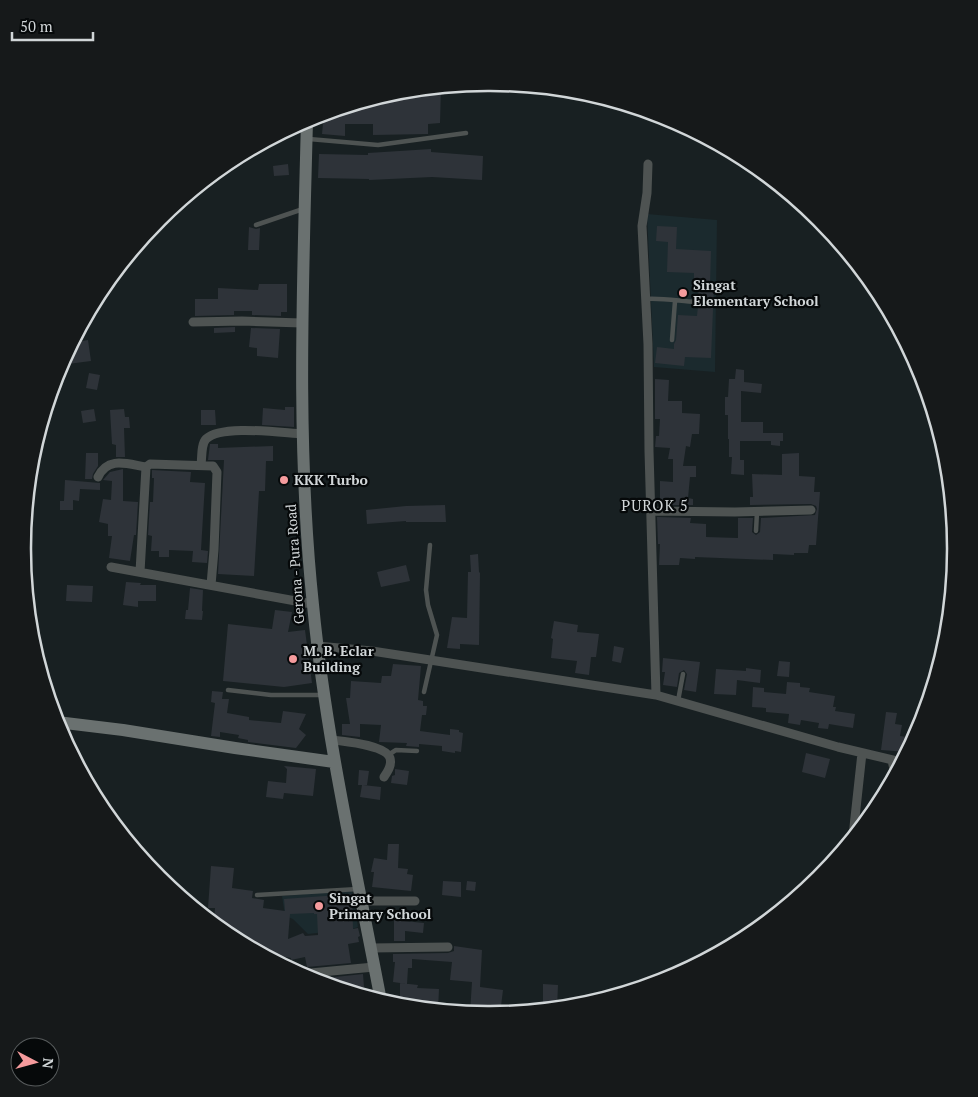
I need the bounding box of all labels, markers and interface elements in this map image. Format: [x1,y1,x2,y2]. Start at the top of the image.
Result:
scale bar [12,10,94,42]
text: 50 m [20,16,53,36]
place label: Singat Elementary School [693,275,819,310]
marker: Singat Elementary School [677,287,689,299]
place label: KKK Turbo [294,470,368,489]
marker: KKK Turbo [278,474,290,486]
district label: PUROK 5 [621,495,689,515]
street label: Gerona - Pura Road [281,503,308,625]
place label: M. B. Eclar Building [303,641,374,676]
marker: M. B. Eclar Building [287,653,299,665]
place label: Singat Primary School [329,888,432,923]
marker: Singat Primary School [313,900,325,912]
north arrow [10,1037,60,1087]
text: N [38,1057,58,1070]

